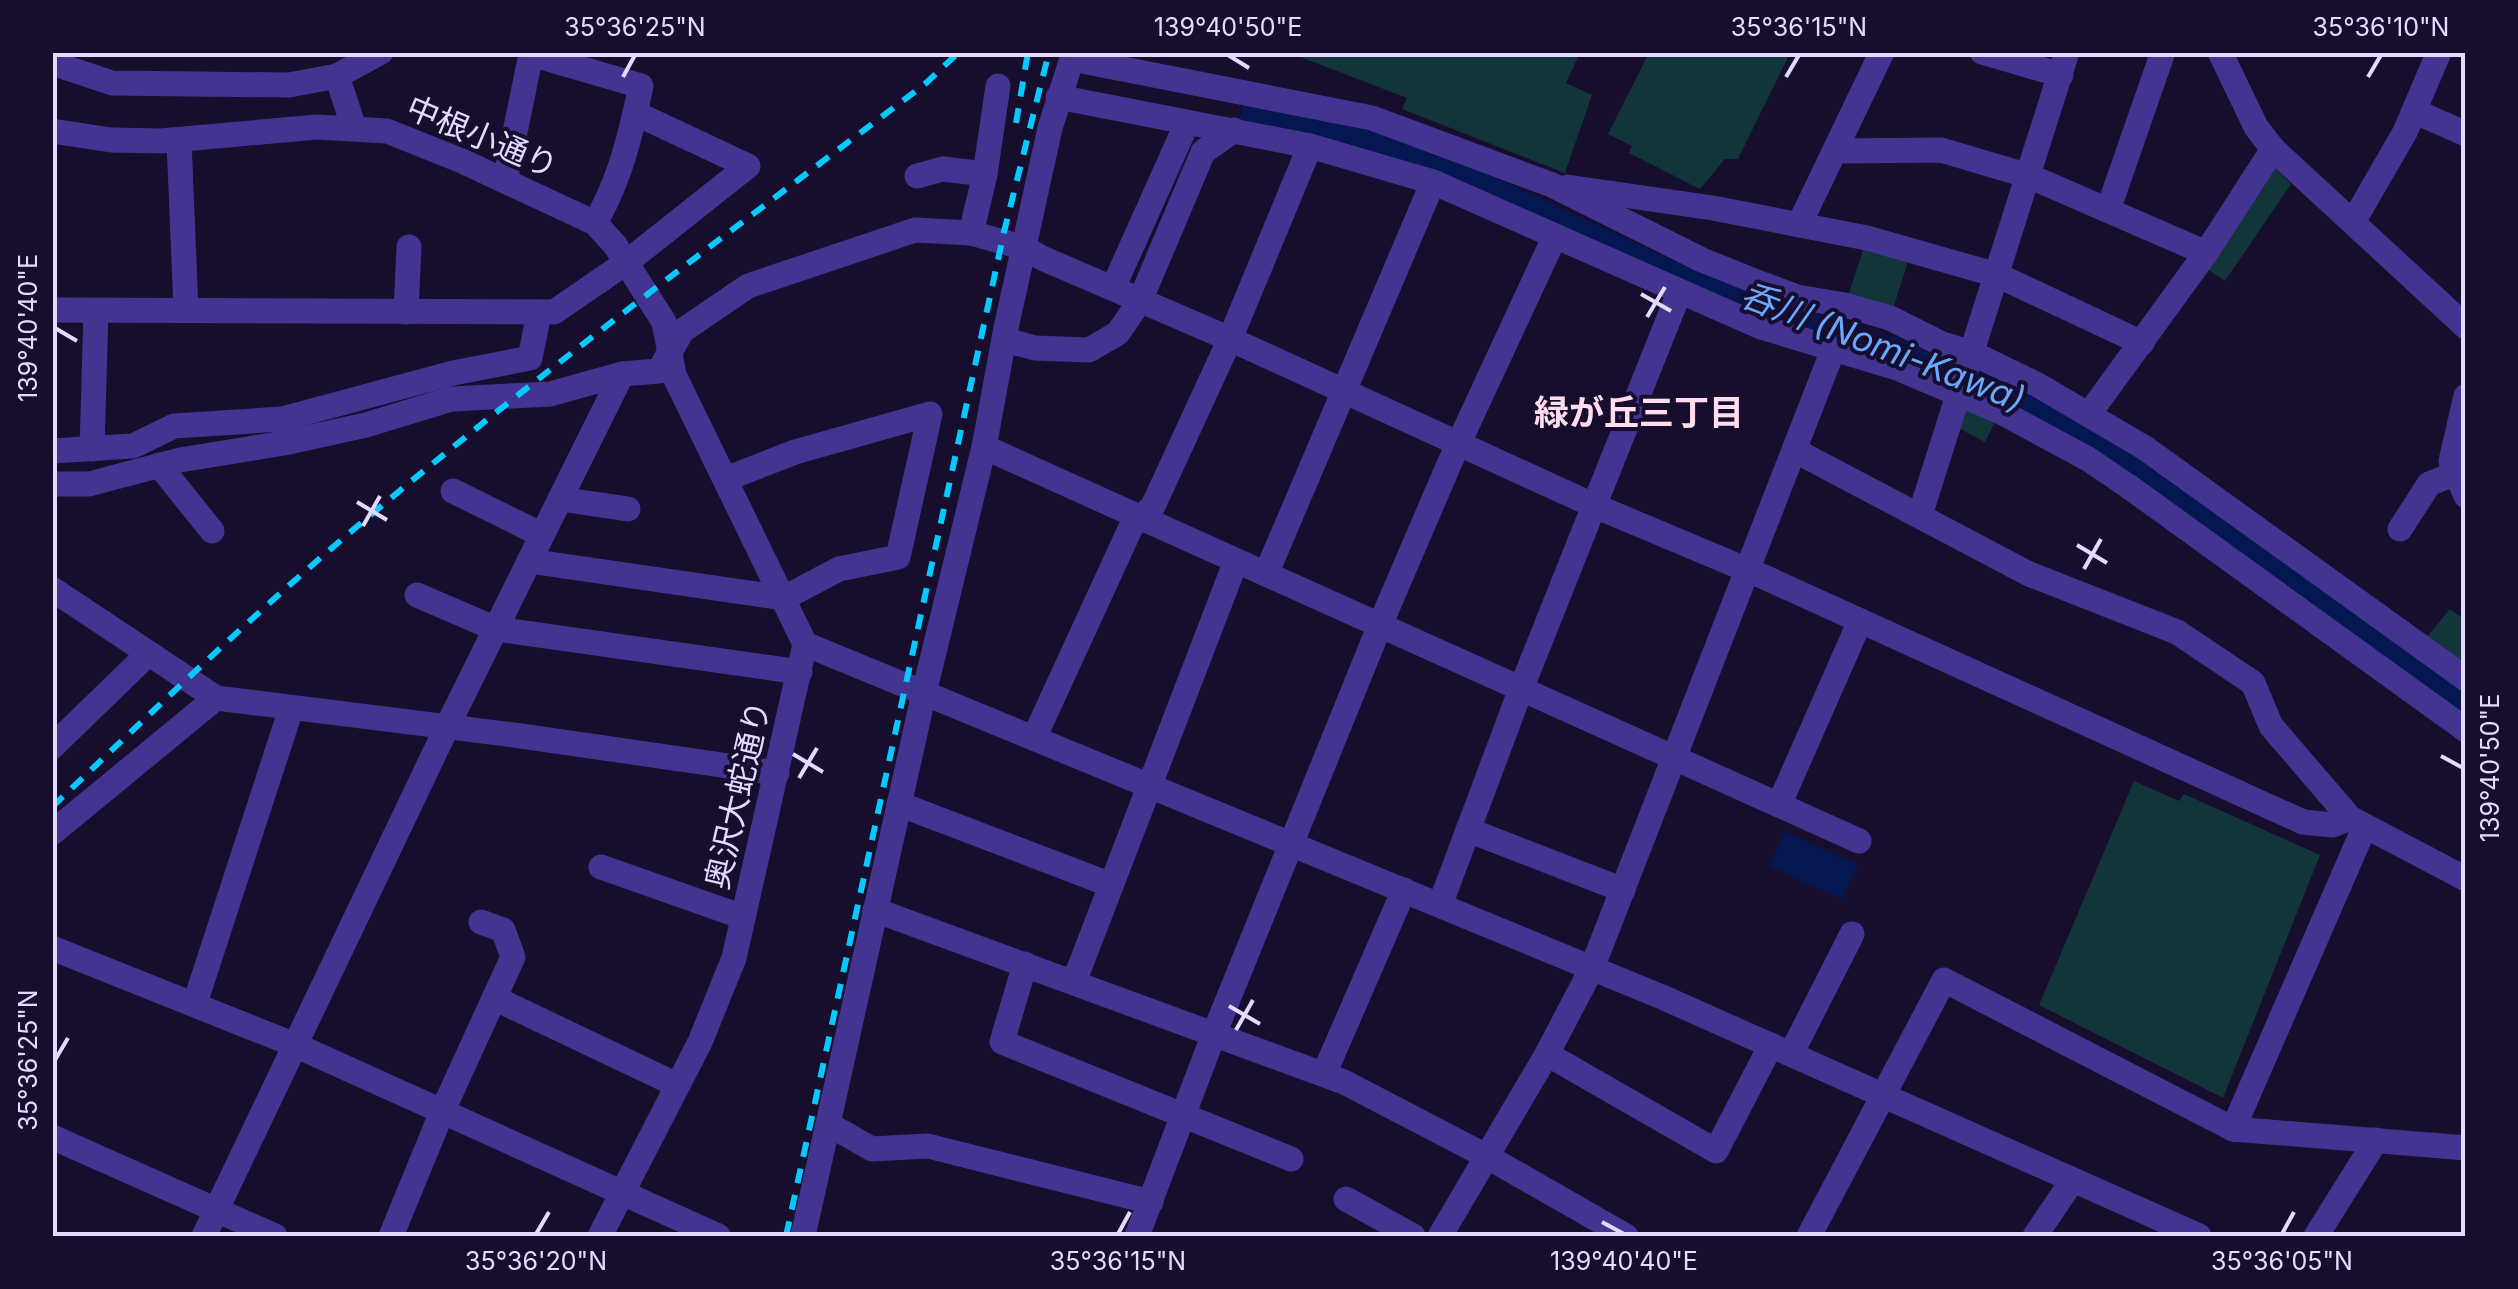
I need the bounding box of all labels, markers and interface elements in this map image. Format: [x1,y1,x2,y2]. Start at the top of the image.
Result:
text: 35°36'25"N [564,12,706,42]
text: 139°40'50"E [1154,12,1302,42]
text: 35°36'15"N [1731,12,1867,42]
text: 35°36'10"N [2313,12,2449,42]
street label: 中根小通り [401,87,563,186]
text: 139°40'40"E [13,254,43,402]
water label: 呑川 (Nomi-Kawa) [1735,273,2031,420]
district label: 緑が丘三丁目 [1534,391,1744,433]
text: 139°40'50"E [2475,694,2505,842]
street label: 奥沢大蛇通り [697,697,778,893]
text: 35°36'25"N [13,989,43,1131]
text: 35°36'20"N [465,1246,607,1276]
text: 35°36'15"N [1050,1246,1186,1276]
text: 139°40'40"E [1550,1246,1698,1276]
text: 35°36'05"N [2211,1246,2353,1276]

